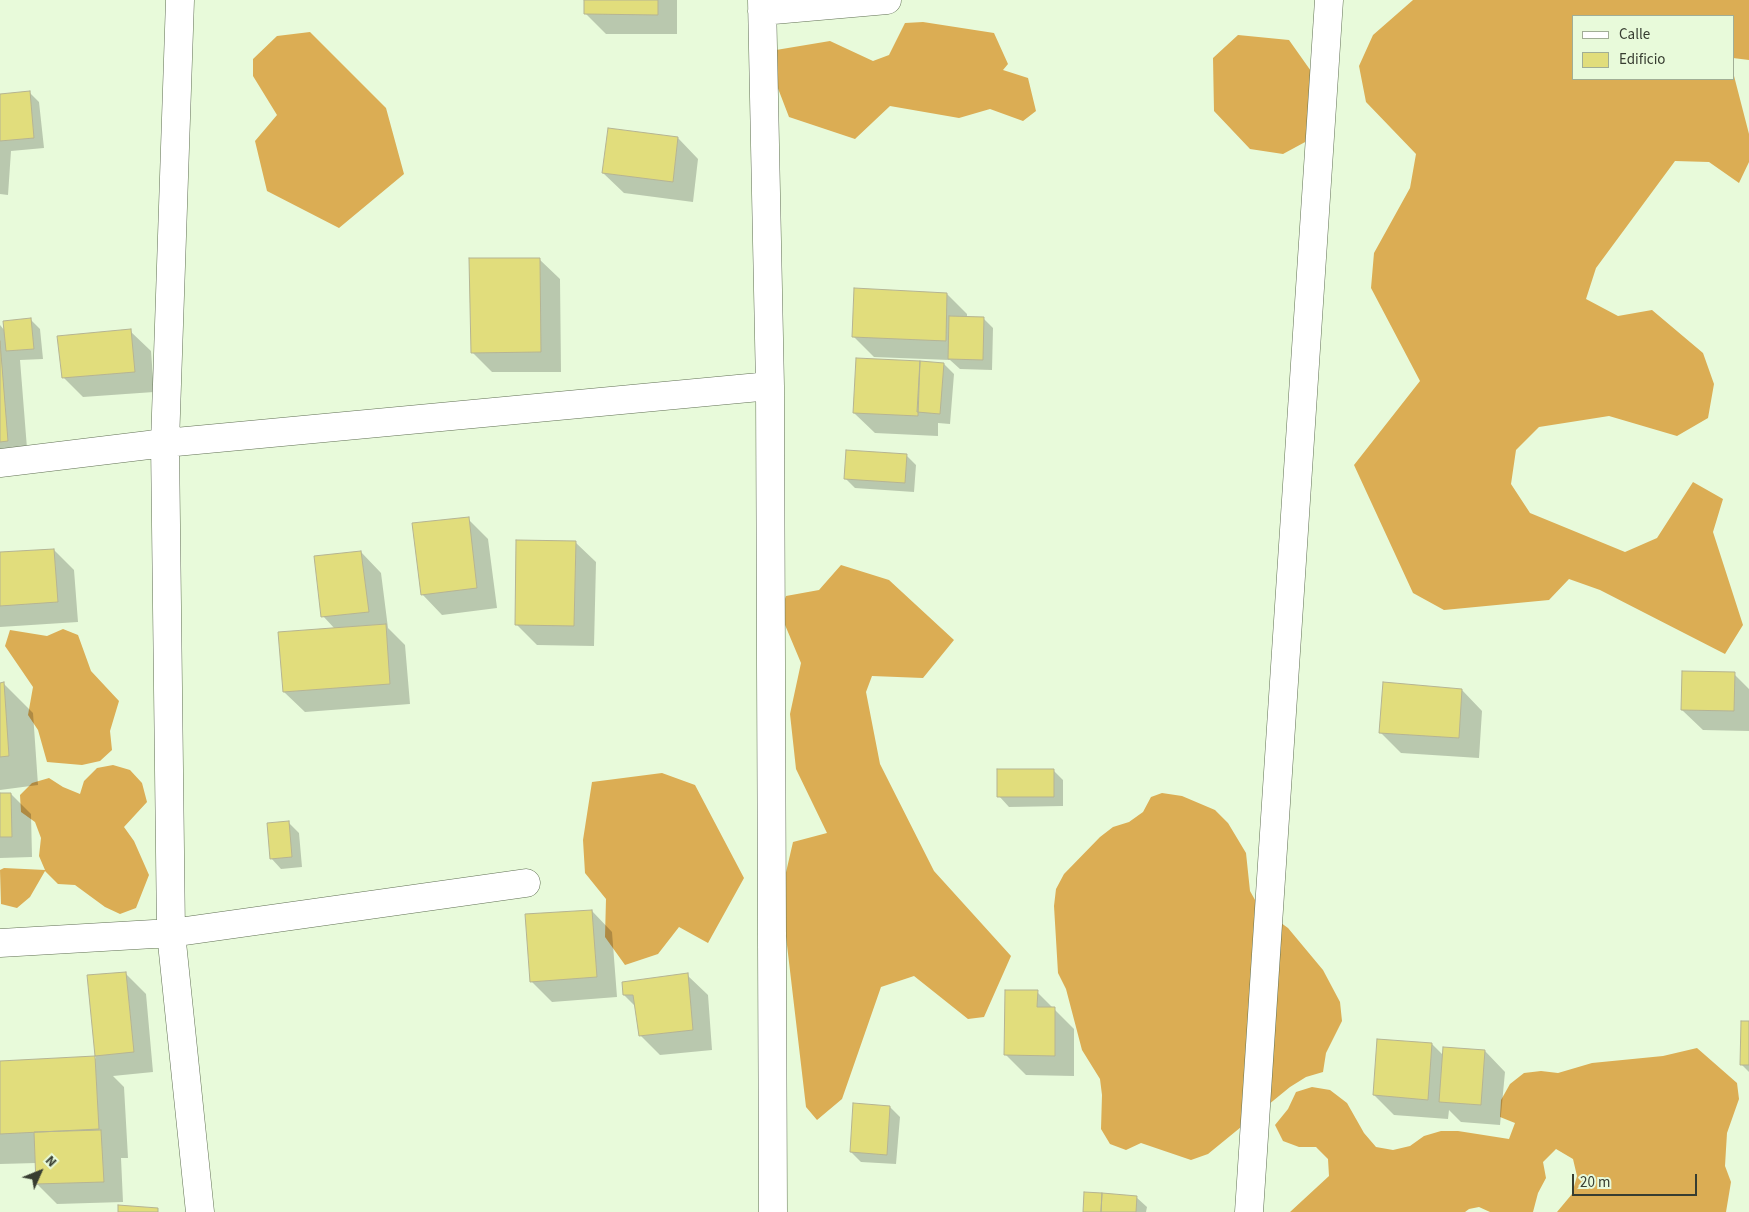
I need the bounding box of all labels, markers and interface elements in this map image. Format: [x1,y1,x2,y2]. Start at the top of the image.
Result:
legend [1572,15,1734,80]
text: Calle [1619,24,1650,45]
text: Edificio [1619,49,1666,70]
north arrow [15,1147,65,1197]
text: N [40,1151,61,1172]
scale bar [1574,1164,1699,1196]
text: 20 m [1580,1172,1610,1193]

